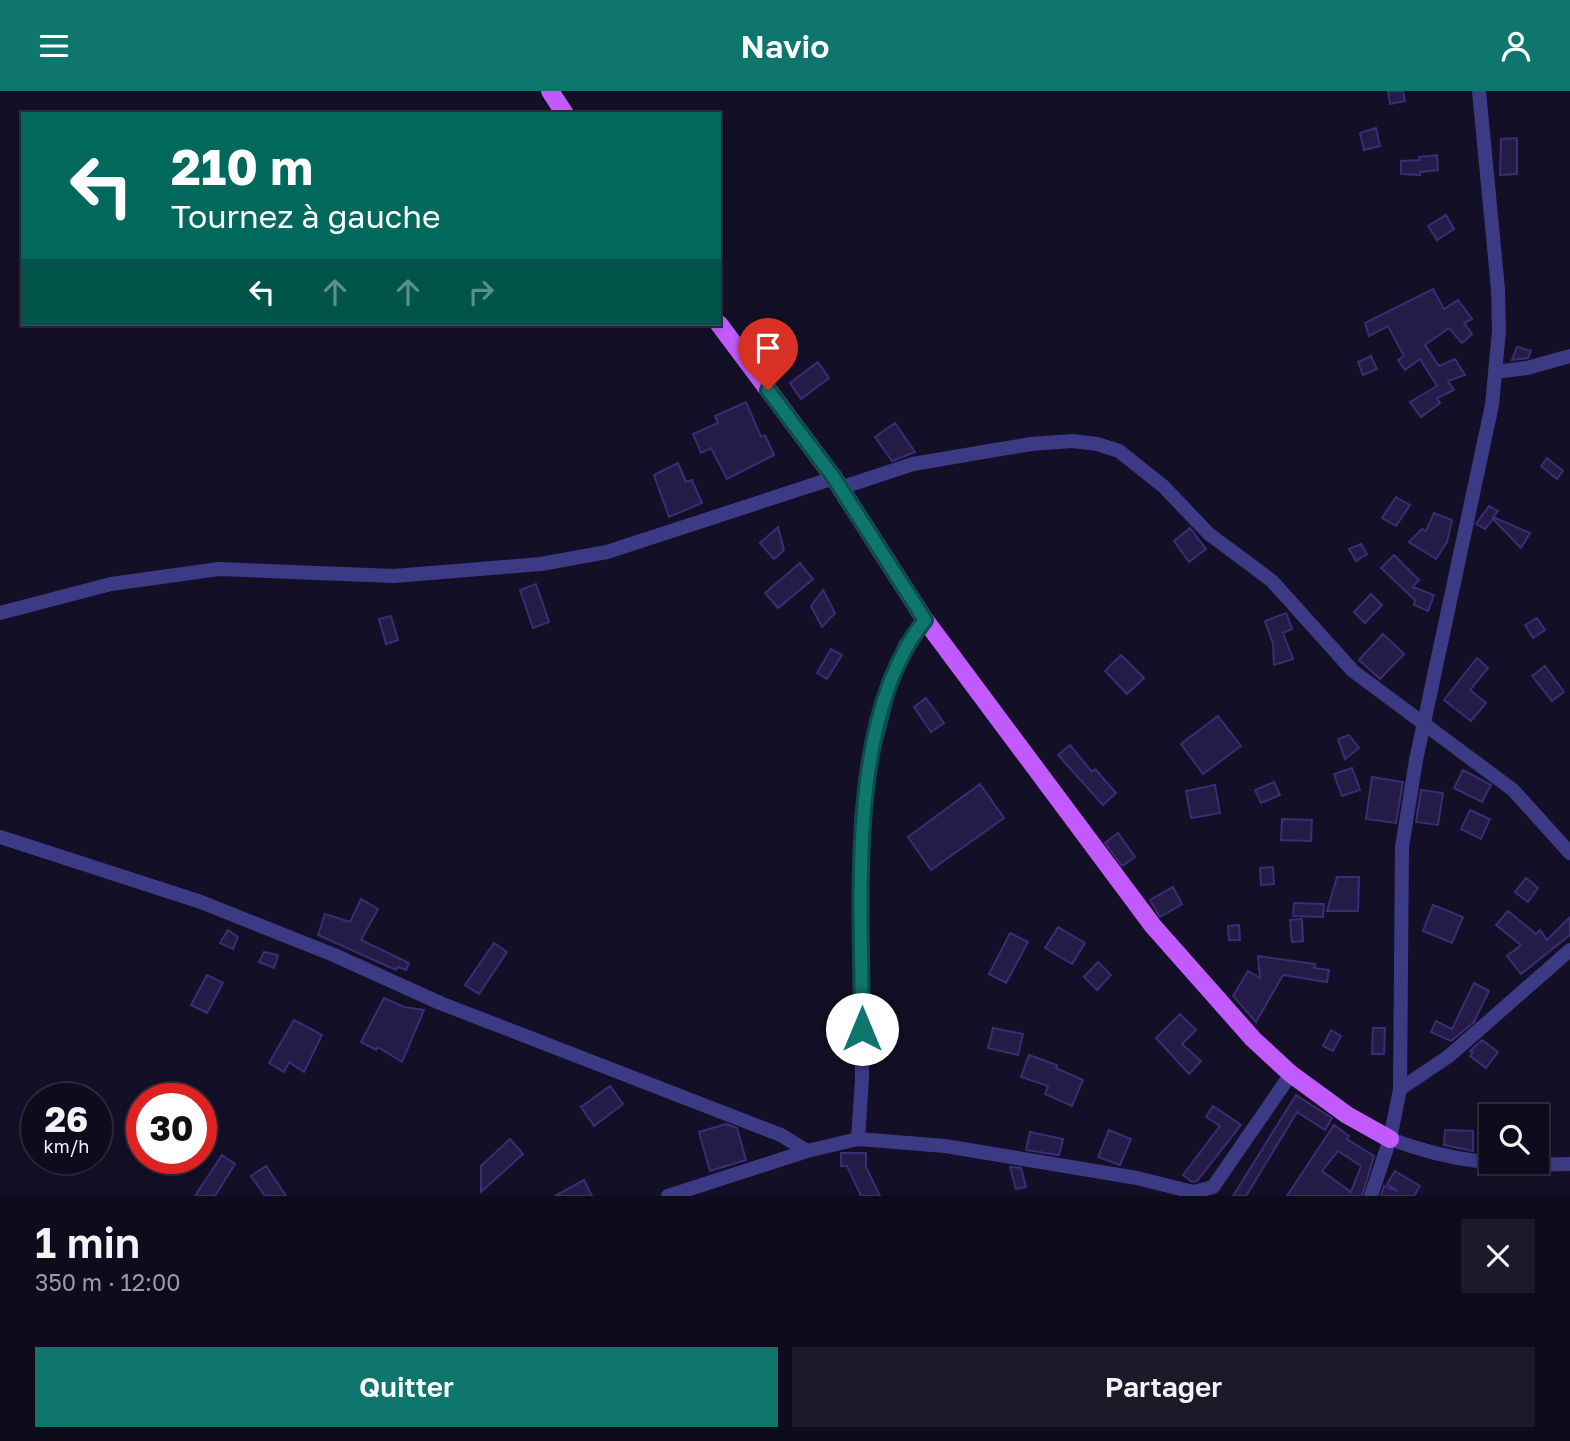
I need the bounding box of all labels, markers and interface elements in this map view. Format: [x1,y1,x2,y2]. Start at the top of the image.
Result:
icon: menu [35,27,73,65]
text: Navio [741,27,829,65]
icon: person [1497,27,1535,65]
text: 210 m [171,137,313,196]
icon: left [56,140,147,231]
text: Tournez à gauche [171,197,440,235]
icon: left [243,273,281,311]
icon: ahead [316,273,354,311]
icon: ahead [389,273,427,311]
icon: right [462,273,500,311]
pin [738,318,798,390]
icon: arrive [749,329,787,367]
position arrow [825,992,899,1066]
speed limit sign: 30 [126,1083,217,1174]
text: 26 [45,1098,88,1140]
map controls [1479,1104,1549,1174]
button: search [1479,1104,1549,1174]
text: km/h [44,1135,89,1157]
text: 1 min [35,1217,140,1267]
button: close [1461,1219,1535,1293]
text: 350 m · 12:00 [35,1268,180,1296]
button: Quitter [35,1347,778,1427]
button: Partager [792,1347,1535,1427]

